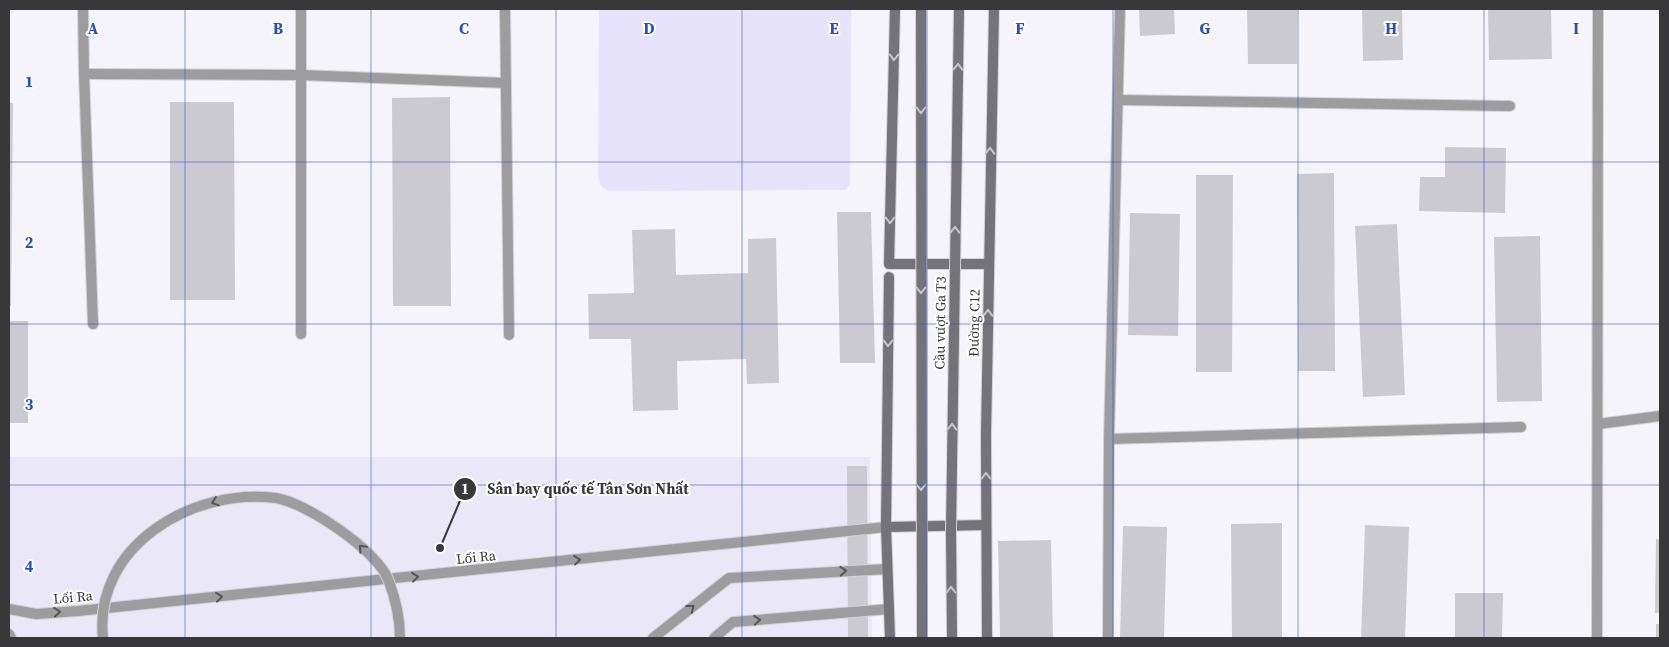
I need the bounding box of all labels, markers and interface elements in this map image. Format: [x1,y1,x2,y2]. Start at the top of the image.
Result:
text: A [88,17,99,39]
text: B [273,17,284,39]
text: C [459,17,469,39]
text: D [643,17,655,39]
text: E [829,17,839,39]
text: F [1015,17,1025,39]
text: G [1200,17,1211,39]
text: H [1385,17,1397,39]
text: I [1573,17,1579,39]
one-way arrow [889,54,899,62]
one-way arrow [953,63,963,70]
text: 1 [25,70,33,92]
one-way arrow [916,106,926,114]
one-way arrow [985,147,995,154]
one-way arrow [885,216,895,224]
one-way arrow [950,225,960,233]
text: 2 [25,231,34,253]
street label: Cầu vượt Ga T3 [929,276,951,370]
one-way arrow [916,286,926,294]
street label: Đường C12 [963,289,985,357]
one-way arrow [983,309,993,317]
one-way arrow [883,340,893,348]
text: 3 [25,393,34,415]
one-way arrow [947,423,958,431]
one-way arrow [981,472,991,480]
callout: Sân bay quốc tế Tân Sơn Nhất [453,474,699,504]
text: 1 [461,478,469,499]
text: Sân bay quốc tế Tân Sơn Nhất [487,478,689,499]
one-way arrow [916,484,926,492]
one-way arrow [211,496,220,506]
one-way arrow [359,545,368,554]
street label: Lối Ra [455,545,498,569]
text: 4 [25,555,34,577]
one-way arrow [573,555,581,566]
one-way arrow [839,566,847,577]
one-way arrow [412,572,420,583]
street label: Lối Ra [52,585,95,609]
one-way arrow [946,585,956,593]
one-way arrow [215,592,223,603]
one-way arrow [685,605,695,614]
one-way arrow [53,607,61,618]
one-way arrow [753,615,761,626]

